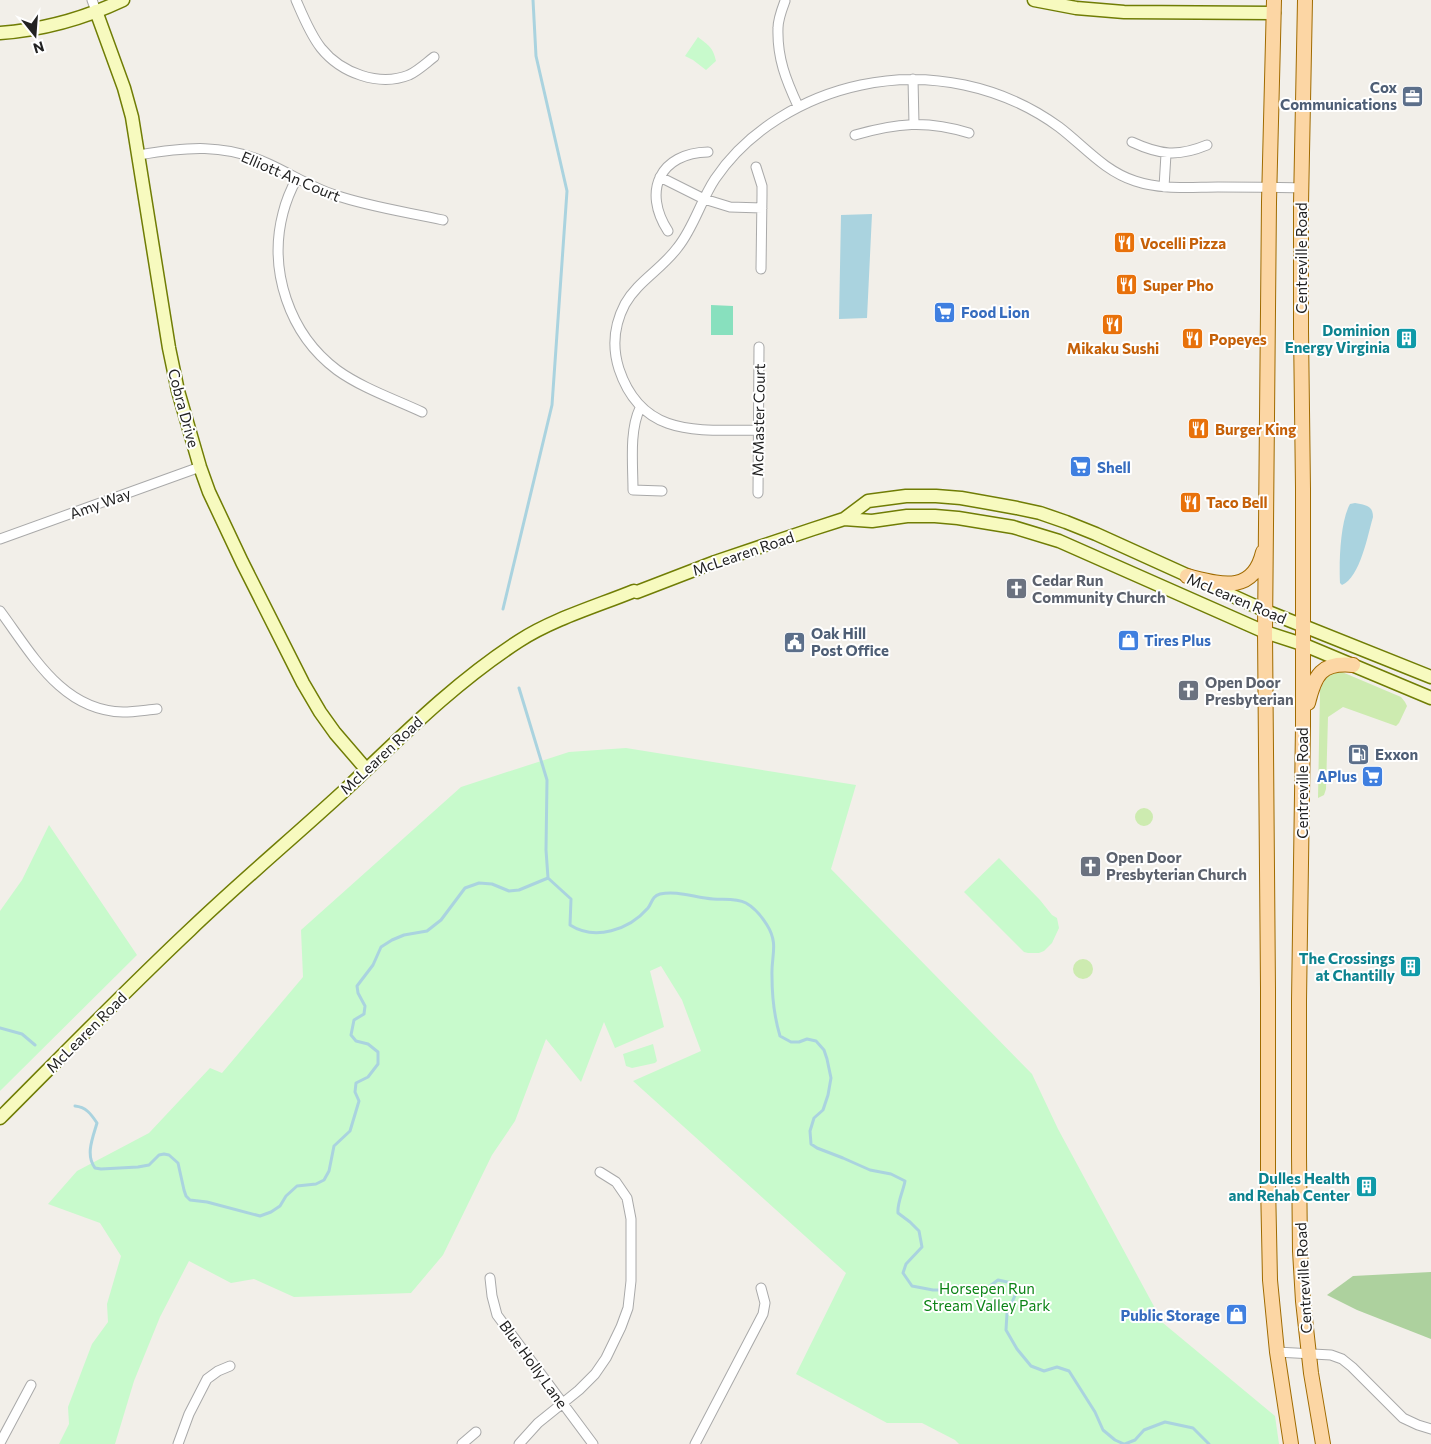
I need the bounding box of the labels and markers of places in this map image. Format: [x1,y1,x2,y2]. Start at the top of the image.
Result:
place label: Cox Communications [1280,78,1397,113]
office icon: Cox Communications [1401,84,1425,108]
restaurant icon: Vocelli Pizza [1112,231,1136,255]
place label: Vocelli Pizza [1140,234,1226,252]
restaurant icon: Super Pho [1115,273,1139,297]
place label: Super Pho [1143,276,1214,294]
supermarket icon: Food Lion [933,300,957,324]
place label: Food Lion [961,303,1030,321]
restaurant icon: Mikaku Sushi [1101,313,1125,337]
place label: Dominion Energy Virginia [1285,321,1390,356]
restaurant icon: Popeyes [1181,327,1205,351]
building icon: Dominion Energy Virginia [1394,327,1418,351]
place label: Popeyes [1209,330,1267,348]
place label: Mikaku Sushi [1067,339,1159,357]
restaurant icon: Burger King [1187,417,1211,441]
place label: Burger King [1215,420,1296,438]
supermarket icon: Shell [1069,455,1093,479]
place label: Shell [1097,458,1131,476]
restaurant icon: Taco Bell [1178,490,1202,514]
place label: Taco Bell [1206,493,1268,511]
place label: Cedar Run Community Church [1032,571,1166,606]
church icon: Cedar Run Community Church [1004,577,1028,601]
place label: Oak Hill Post Office [811,624,889,659]
shop icon: Tires Plus [1116,628,1140,652]
public building icon: Oak Hill Post Office [783,630,807,654]
place label: Tires Plus [1144,631,1211,649]
place label: Open Door Presbyterian [1205,673,1294,708]
church icon: Open Door Presbyterian [1177,679,1201,703]
fuel station icon: Exxon [1347,742,1371,766]
place label: Exxon [1375,745,1418,763]
supermarket icon: APlus [1361,764,1385,788]
place label: APlus [1317,767,1357,785]
place label: Open Door Presbyterian Church [1106,848,1247,883]
church icon: Open Door Presbyterian Church [1078,854,1102,878]
place label: The Crossings at Chantilly [1299,949,1396,984]
building icon: The Crossings at Chantilly [1399,955,1423,979]
place label: Dulles Health and Rehab Center [1229,1169,1350,1204]
building icon: Dulles Health and Rehab Center [1354,1175,1378,1199]
shop icon: Public Storage [1224,1303,1248,1327]
place label: Public Storage [1120,1306,1220,1324]

